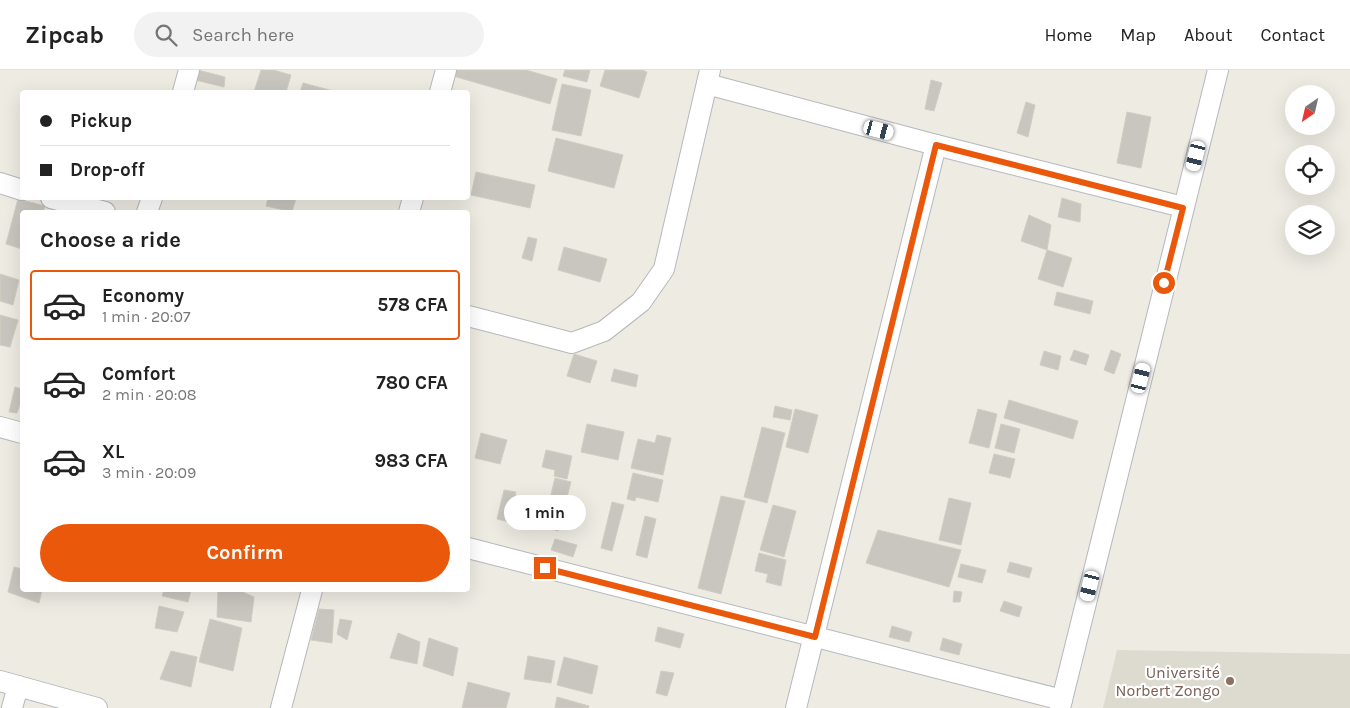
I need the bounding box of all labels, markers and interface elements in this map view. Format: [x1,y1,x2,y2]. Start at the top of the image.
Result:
search box [134,12,484,57]
text: Zipcab [25,21,104,49]
icon: search [152,21,180,49]
text: Search here [192,24,294,46]
text: Home [1044,24,1092,46]
text: Map [1120,24,1156,46]
text: About [1184,24,1233,46]
text: Contact [1261,24,1325,46]
north arrow [1285,85,1335,135]
map controls [1285,85,1335,255]
text: Pickup [70,110,132,132]
car [862,119,895,141]
car [1185,140,1206,172]
button: locate [1285,145,1335,195]
text: Drop-off [70,159,145,181]
button: layers [1285,205,1335,255]
text: Choose a ride [40,227,181,253]
route start [1153,272,1175,294]
icon: car [42,283,87,328]
text: Economy [102,285,184,307]
text: 578 CFA [377,294,448,316]
text: 1 min · 20:07 [102,307,190,326]
icon: car [42,361,87,406]
car [1130,362,1151,394]
text: Comfort [102,363,176,385]
text: 780 CFA [376,372,448,394]
text: 2 min · 20:08 [102,385,197,404]
icon: car [42,439,87,484]
text: XL [102,441,124,463]
text: 983 CFA [374,450,448,472]
text: 3 min · 20:09 [102,463,196,482]
callout: 1 min [504,496,586,530]
text: 1 min [525,503,565,522]
button: Confirm [40,524,450,582]
route end [534,557,556,579]
car [1079,570,1100,602]
place label: Université Norbert Zongo [1116,663,1220,700]
marker: Université Norbert Zongo [1224,675,1236,687]

